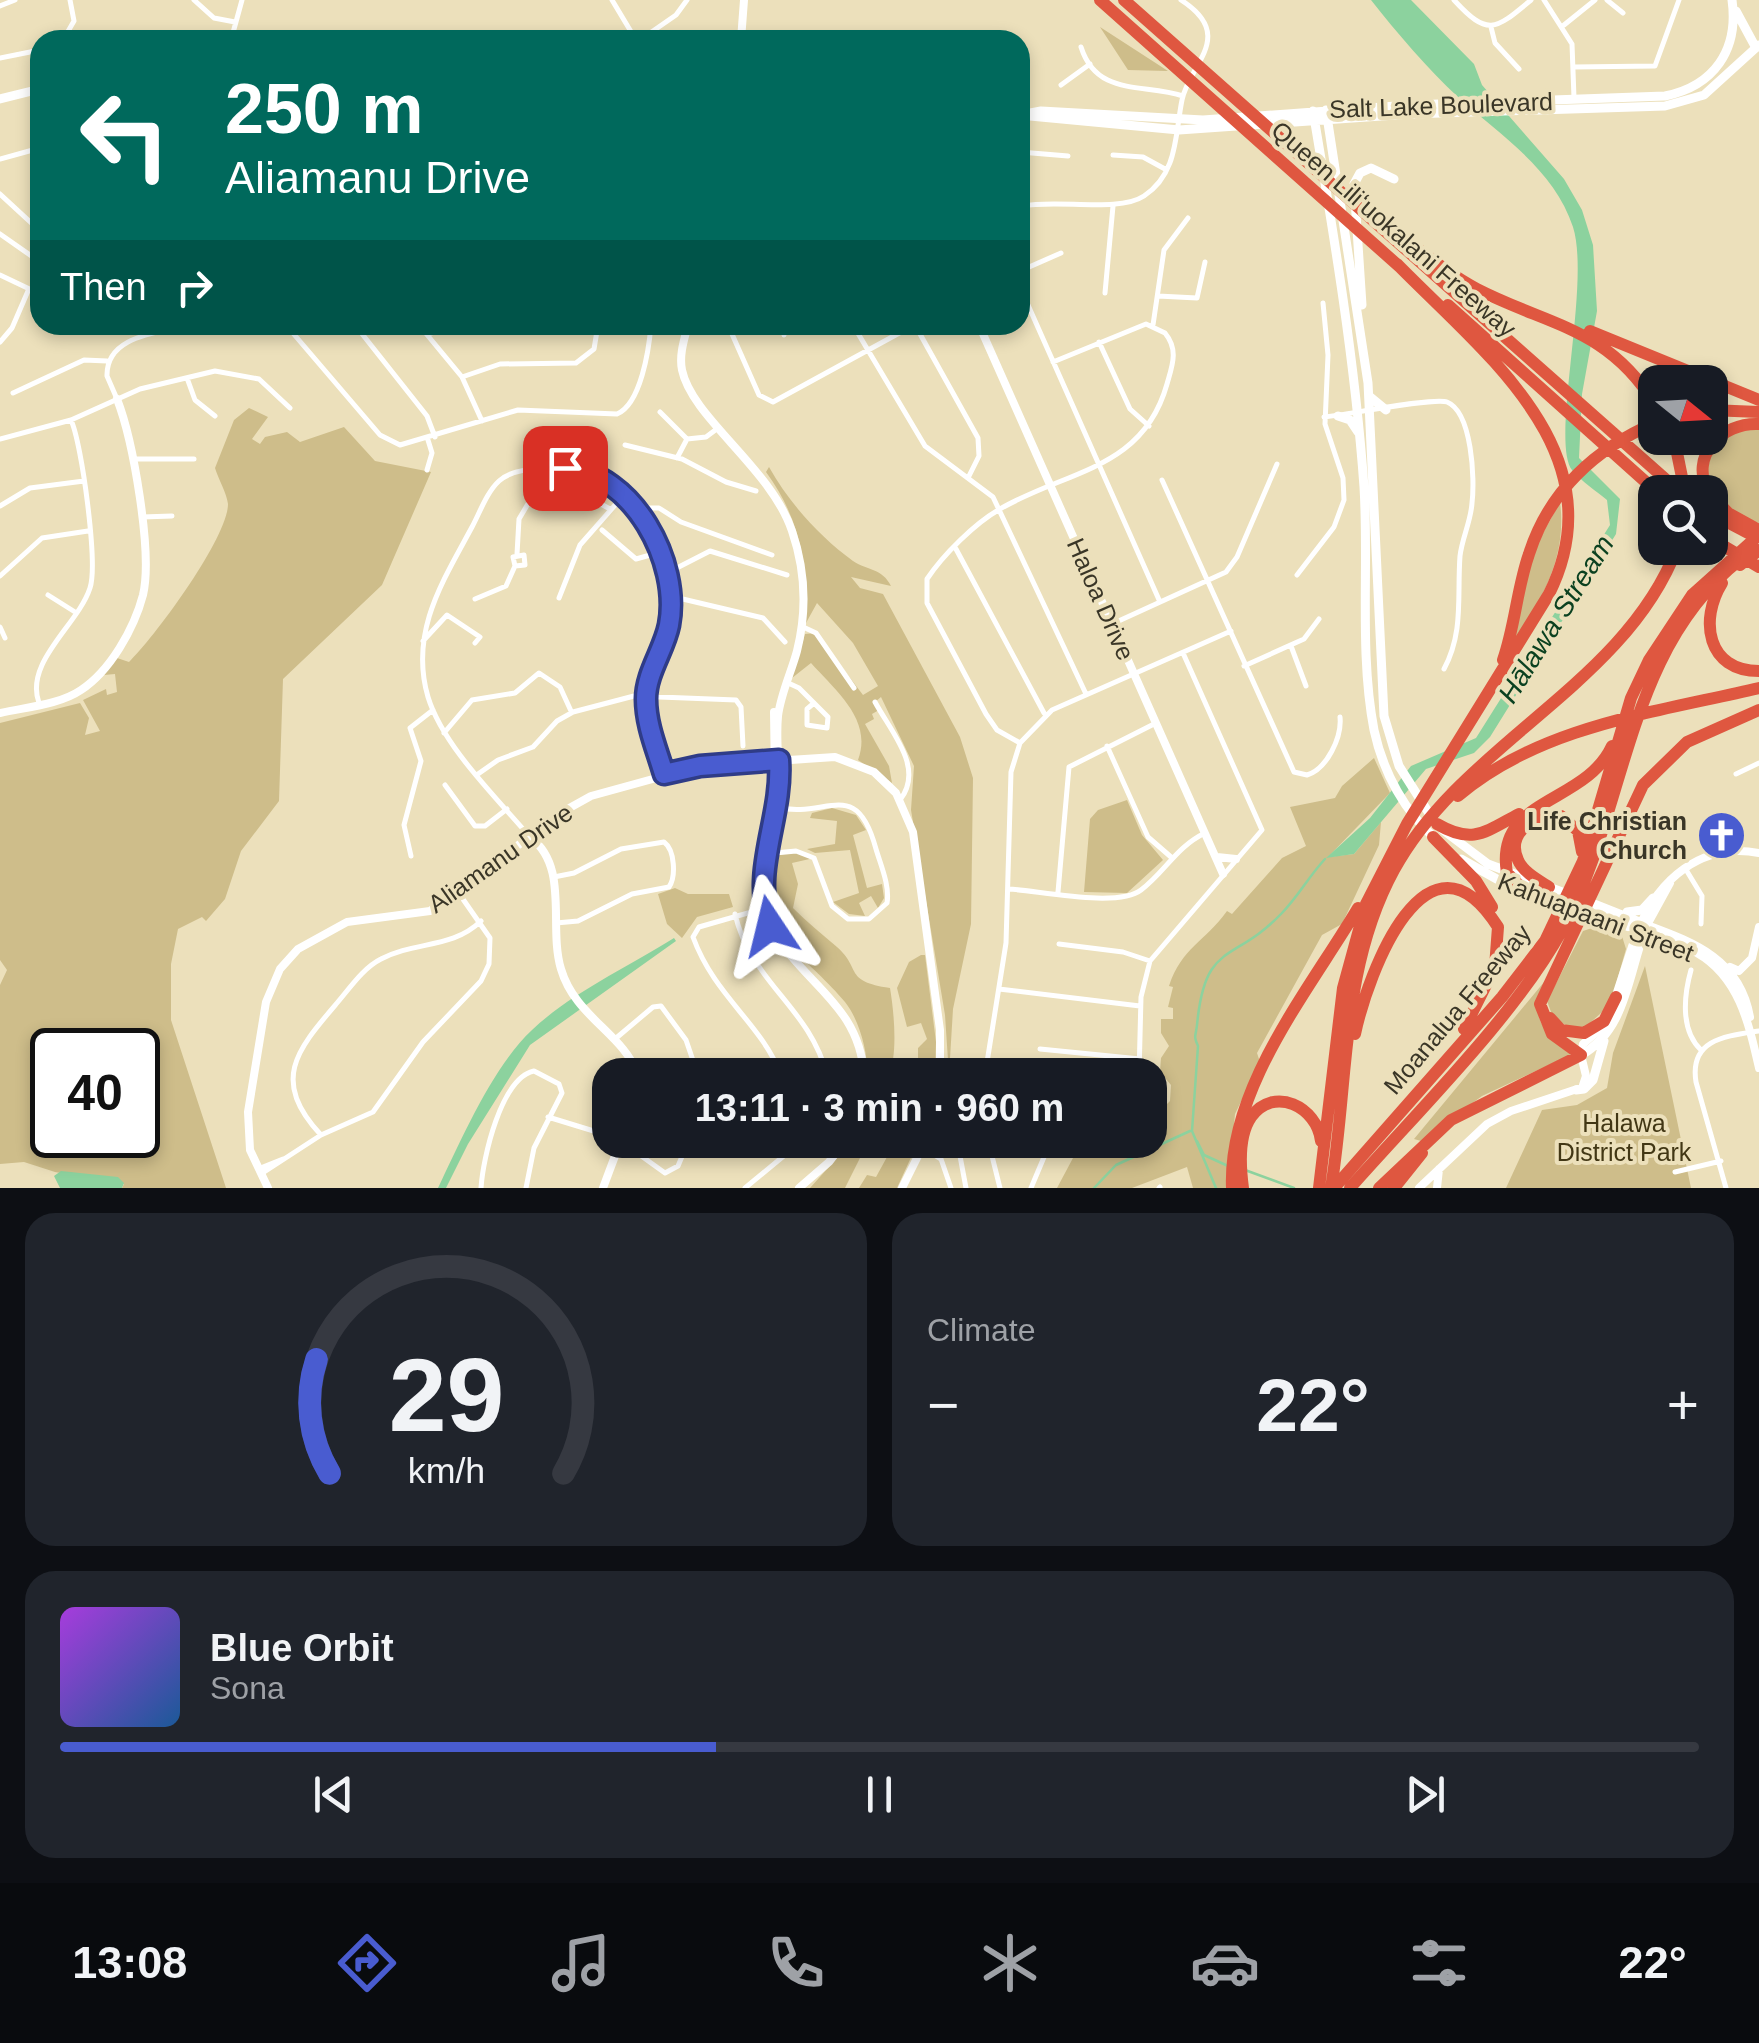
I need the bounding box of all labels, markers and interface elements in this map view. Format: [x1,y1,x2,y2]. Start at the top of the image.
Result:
icon: left [60,70,190,200]
text: 250 m [225,70,423,148]
street label: Salt Lake Boulevard [1329,87,1553,123]
street label: Queen Liliʻuokalani Freeway [1266,115,1522,343]
text: Aliamanu Drive [225,152,530,203]
icon: right [167,260,222,315]
text: Then [60,266,147,308]
north arrow [1638,365,1728,455]
map controls [1638,365,1728,565]
pin [523,426,608,511]
icon: arrive [538,441,593,496]
button: search [1638,475,1728,565]
water label: Hālawa Stream [1492,530,1620,708]
street label: Haloa Drive [1062,534,1140,664]
street label: Aliamanu Drive [423,798,577,918]
place label: Life Christian Church [1527,807,1687,864]
church icon: Life Christian Church [1696,809,1748,861]
street label: Kahuapaani Street [1494,867,1698,967]
position arrow [718,874,822,978]
street label: Moanalua Freeway [1378,918,1536,1099]
speed limit sign: 40 [30,1028,160,1158]
text: 13:11 · 3 min · 960 m [695,1087,1064,1129]
park label: Halawa District Park [1557,1109,1692,1166]
text: Climate [927,1312,1035,1348]
text: 29 [388,1337,504,1453]
text: 22° [1256,1363,1370,1447]
text: − [927,1374,959,1436]
text: + [1667,1374,1699,1436]
text: km/h [407,1451,485,1491]
text: Blue Orbit [210,1627,394,1669]
text: Sona [210,1670,285,1706]
icon: previous [306,1767,361,1822]
icon: pause [852,1767,907,1822]
icon: next [1398,1767,1453,1822]
icon: directions [332,1928,402,1998]
icon: music [546,1928,616,1998]
icon: phone [761,1928,831,1998]
icon: climate [975,1928,1045,1998]
icon: car [1190,1928,1260,1998]
icon: filters [1404,1928,1474,1998]
text: 13:08 [72,1937,187,1988]
text: 22° [1619,1937,1687,1988]

